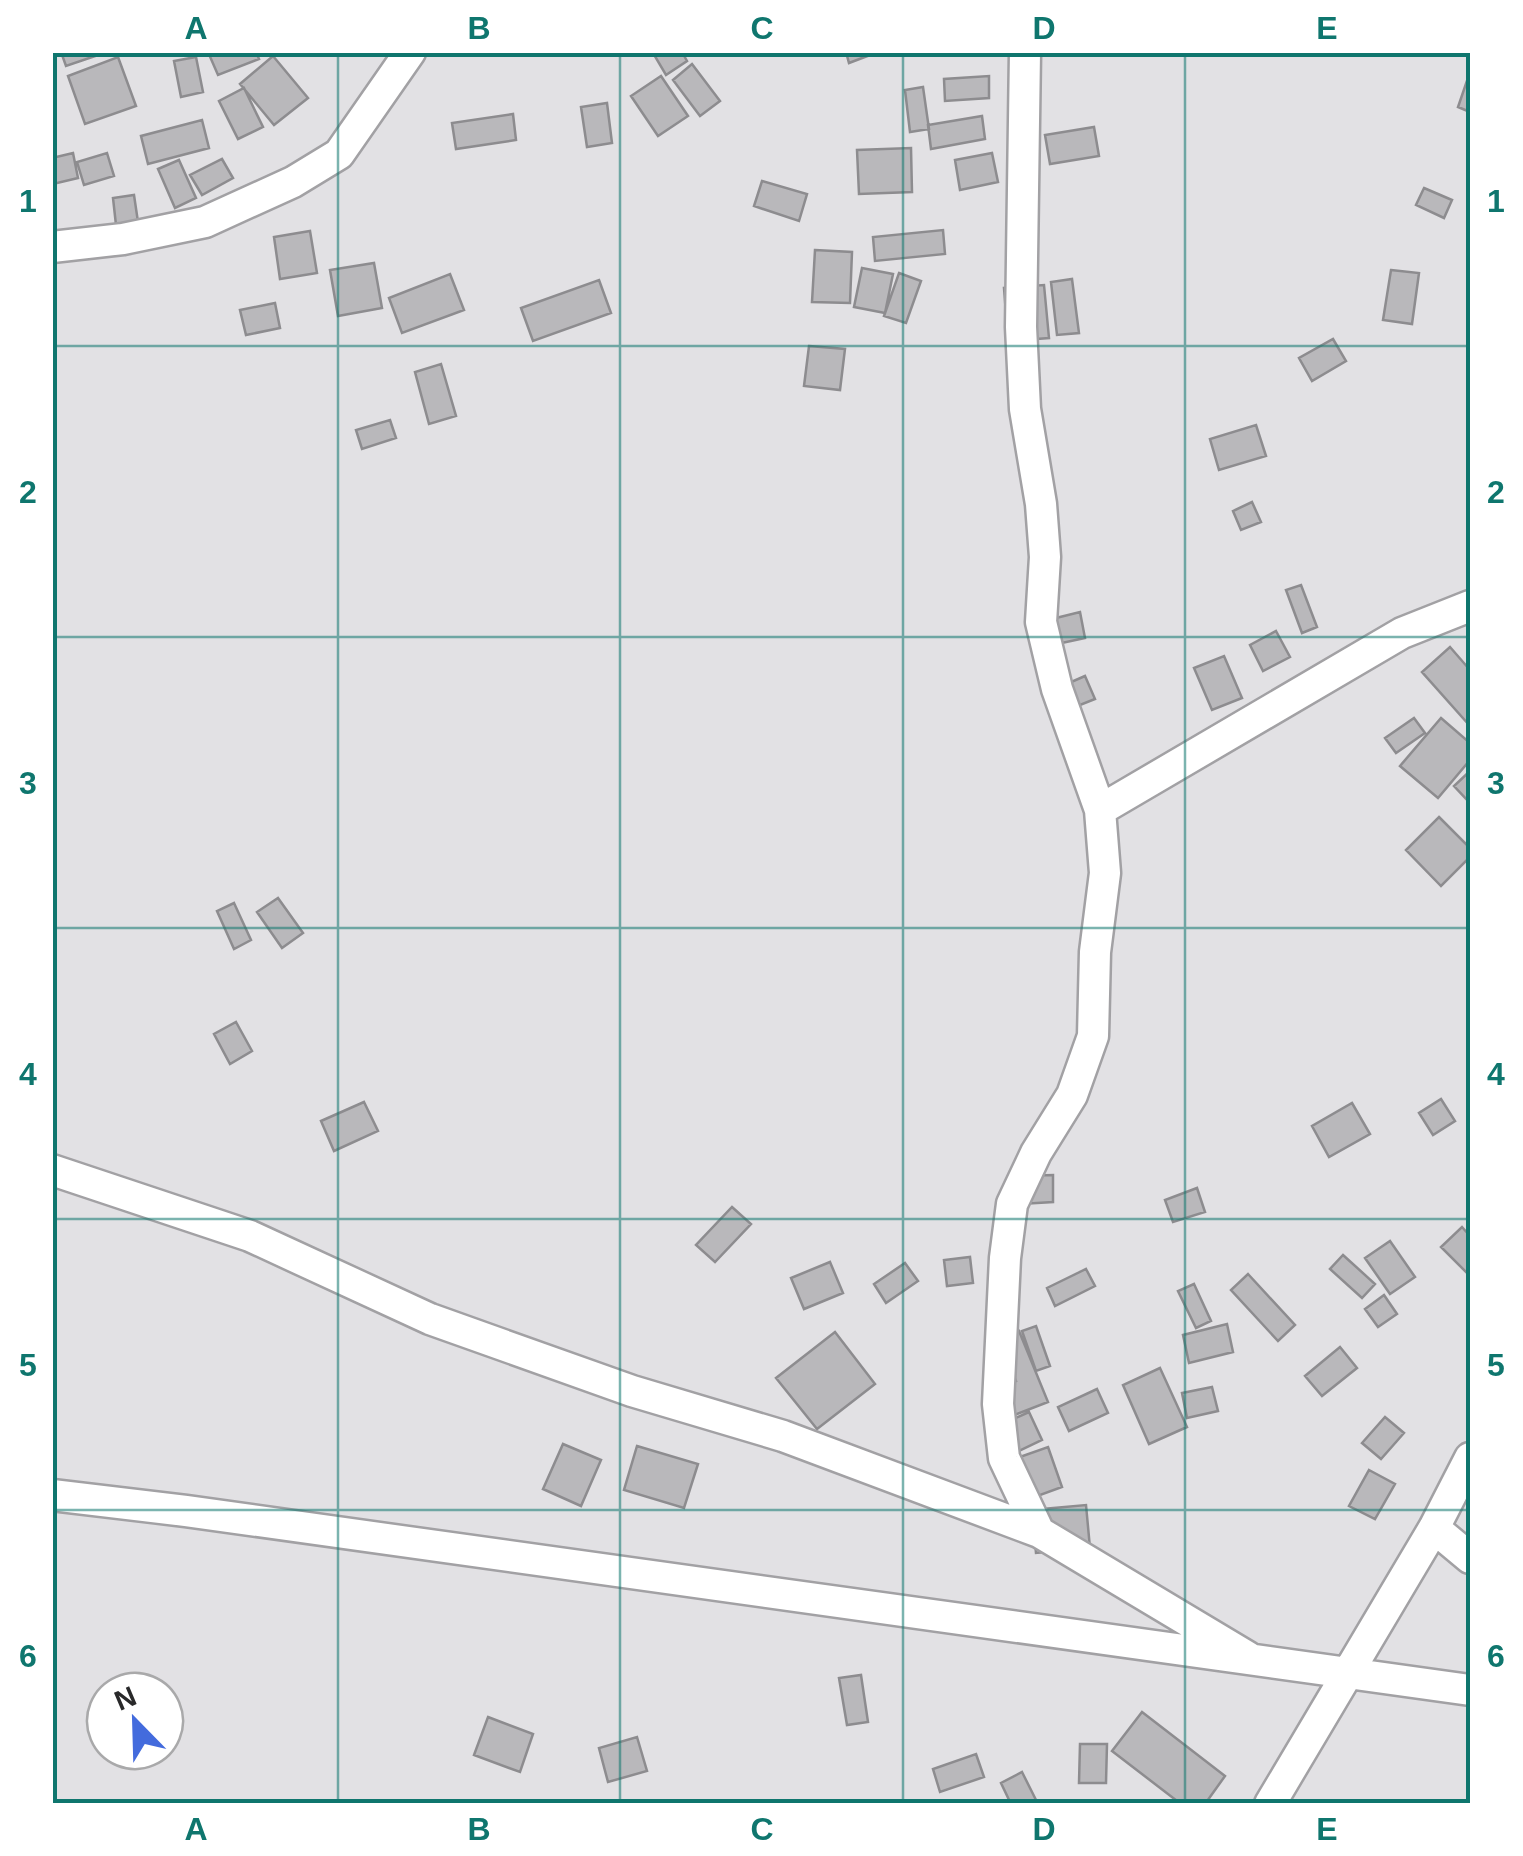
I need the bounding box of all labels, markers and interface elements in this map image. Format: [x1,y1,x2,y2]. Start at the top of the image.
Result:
text: A [184,10,208,46]
text: B [467,10,491,46]
text: C [750,10,774,46]
text: D [1032,10,1056,46]
text: E [1316,10,1338,46]
text: 1 [19,183,37,219]
text: 1 [1487,183,1505,219]
text: 2 [19,474,37,510]
text: 2 [1487,474,1505,510]
text: 3 [19,765,37,801]
text: 3 [1487,765,1505,801]
text: 4 [19,1056,37,1092]
text: 4 [1487,1056,1505,1092]
text: 5 [19,1347,37,1383]
text: 5 [1487,1347,1505,1383]
text: 6 [19,1638,37,1674]
text: 6 [1487,1638,1505,1674]
north arrow [85,1671,185,1771]
text: N [110,1680,141,1717]
text: A [184,1811,208,1847]
text: B [467,1811,491,1847]
text: C [750,1811,774,1847]
text: D [1032,1811,1056,1847]
text: E [1316,1811,1338,1847]

